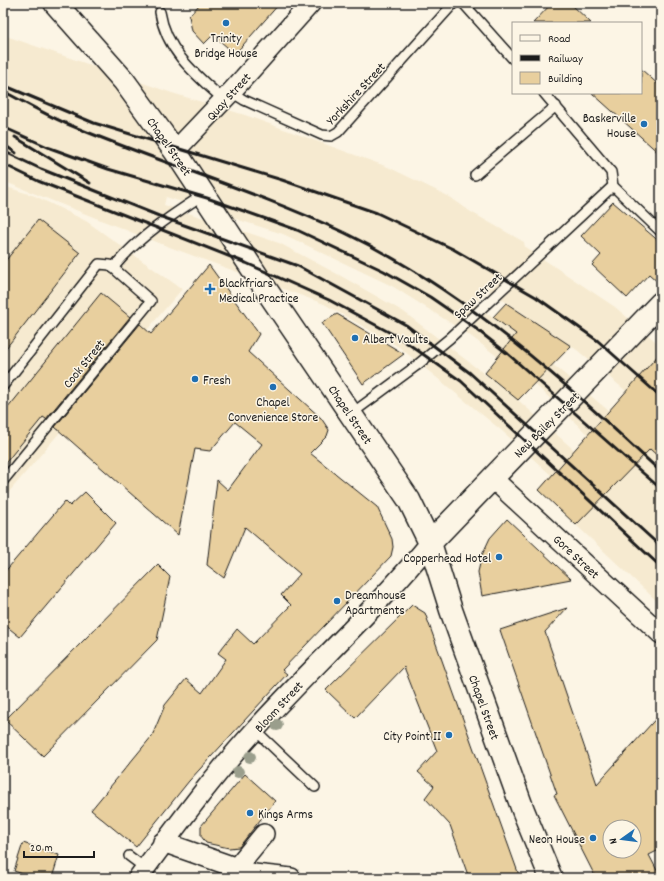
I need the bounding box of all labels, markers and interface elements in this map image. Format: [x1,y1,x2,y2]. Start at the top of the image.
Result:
marker: Trinity Bridge House [221,18,231,28]
legend [512,22,642,94]
place label: Trinity Bridge House [194,30,258,64]
text: Road [548,31,570,48]
text: Railway [548,51,584,68]
street label: Yorkshire Street [323,59,391,130]
street label: Quay Street [203,69,257,126]
text: Building [548,71,583,88]
place label: Baskerville House [583,110,636,144]
street label: Chapel Street [141,114,195,181]
marker: Baskerville House [639,119,649,129]
street label: Spaw Street [450,269,508,324]
place label: Blackfriars Medical Practice [219,275,299,309]
marker: Blackfriars Medical Practice [204,283,216,295]
place label: Albert Vaults [363,331,428,350]
marker: Albert Vaults [350,333,360,343]
street label: Cook Street [59,336,111,393]
place label: Fresh [203,372,231,391]
marker: Fresh [190,374,200,384]
marker: Chapel Convenience Store [268,382,278,392]
street label: Chapel Street [322,382,376,449]
street label: New Bailey Street [510,388,585,463]
place label: Chapel Convenience Store [228,394,318,428]
street label: Gore Street [548,531,603,585]
place label: Copperhead Hotel [403,550,491,569]
marker: Copperhead Hotel [494,552,504,562]
place label: Dreamhouse Apartments [345,587,406,621]
marker: Dreamhouse Apartments [332,596,342,606]
street label: Chapel Street [462,673,503,743]
street label: Bloom Street [251,678,309,738]
place label: City Point II [383,728,441,747]
marker: City Point II [444,730,454,740]
place label: Kings Arms [258,806,313,825]
marker: Kings Arms [245,808,255,818]
north arrow [602,819,642,859]
place label: Neon House [529,831,585,850]
scale bar [24,833,94,859]
marker: Neon House [588,833,598,843]
text: N [606,836,623,846]
text: 20 m [30,840,53,857]

